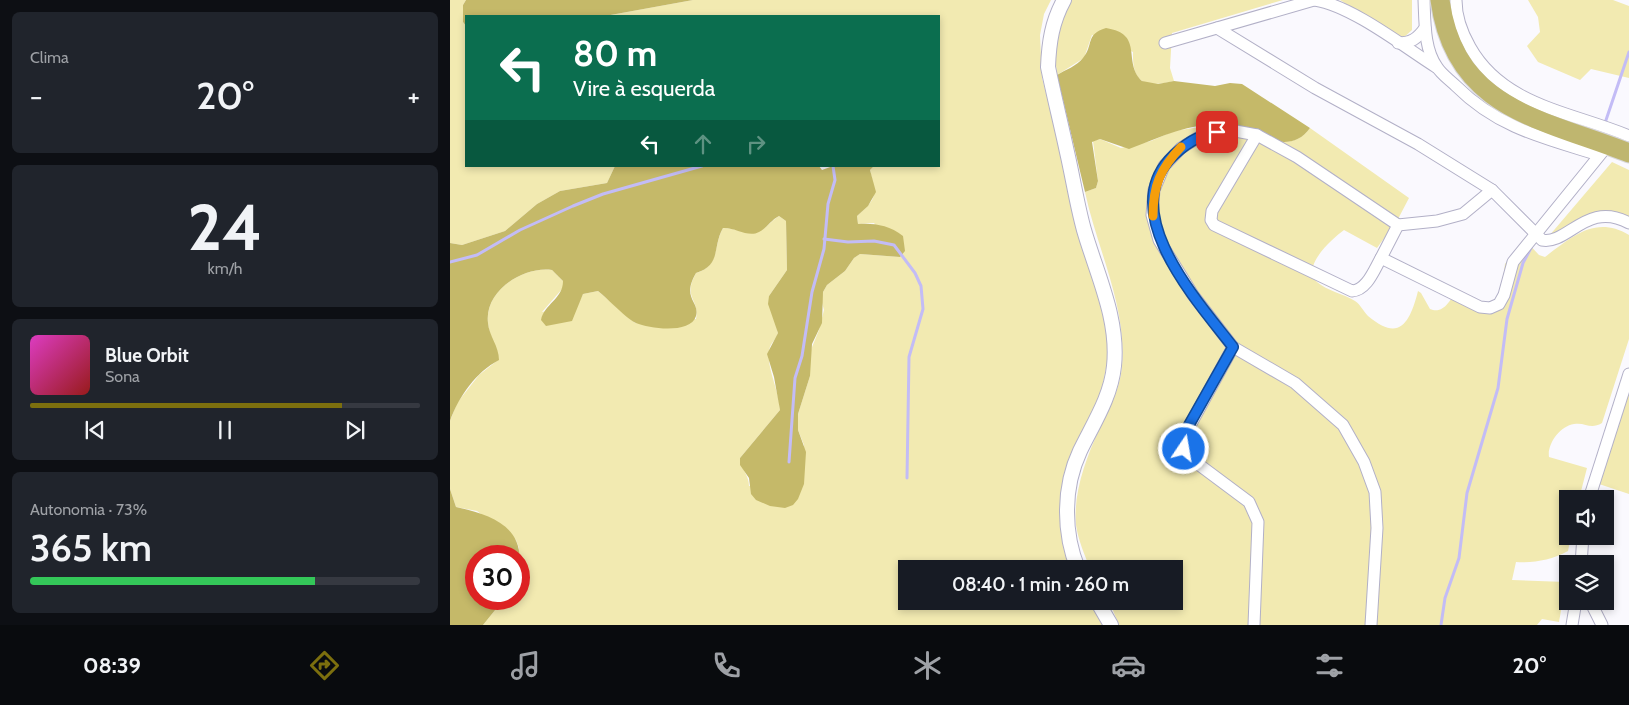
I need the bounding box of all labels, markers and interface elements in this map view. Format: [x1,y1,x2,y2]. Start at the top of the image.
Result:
text: 80 m [573,32,657,75]
icon: left [490,35,555,100]
text: Clima [30,48,69,67]
text: 20° [196,72,254,119]
text: Vire à esquerda [573,75,715,102]
text: − [30,79,42,113]
text: + [408,79,420,113]
pin [1196,111,1238,153]
icon: arrive [1203,118,1231,146]
icon: left [636,130,664,158]
icon: ahead [689,130,717,158]
icon: right [742,130,770,158]
text: 24 [188,187,262,266]
text: km/h [207,259,243,278]
text: Blue Orbit [105,344,189,367]
text: Sona [105,367,140,386]
icon: previous [81,416,109,444]
icon: pause [211,416,239,444]
icon: next [341,416,369,444]
position arrow [1157,422,1209,474]
map controls [1559,490,1614,610]
button: sound [1559,490,1614,545]
text: Autonomia · 73% [30,500,147,519]
text: 365 km [30,524,152,571]
speed limit sign: 30 [465,545,530,610]
button: layers [1559,555,1614,610]
text: 08:40 · 1 min · 260 m [952,573,1129,596]
icon: directions [307,648,342,683]
icon: music [508,648,543,683]
icon: phone [709,648,744,683]
icon: climate [910,648,945,683]
icon: car [1111,648,1146,683]
icon: filters [1312,648,1347,683]
text: 08:39 [83,652,141,679]
text: 20° [1512,652,1546,679]

